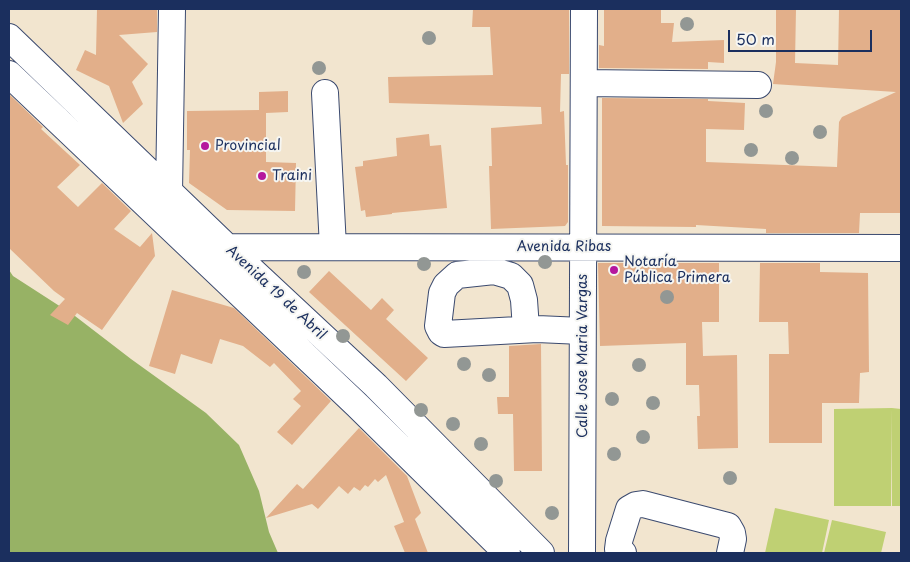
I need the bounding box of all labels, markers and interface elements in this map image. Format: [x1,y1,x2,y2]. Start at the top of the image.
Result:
scale bar [730,20,874,52]
text: 50 m [736,27,775,50]
place label: Provincial [215,138,281,154]
marker: Provincial [199,140,211,152]
place label: Traini [272,168,312,184]
marker: Traini [256,170,268,182]
street label: Avenida Ribas [517,239,611,255]
street label: Avenida 19 de Abril [223,242,329,344]
place label: Notaría Pública Primera [624,254,730,286]
marker: Notaría Pública Primera [608,264,620,276]
street label: Calle Jose Maria Vargas [575,274,591,438]

